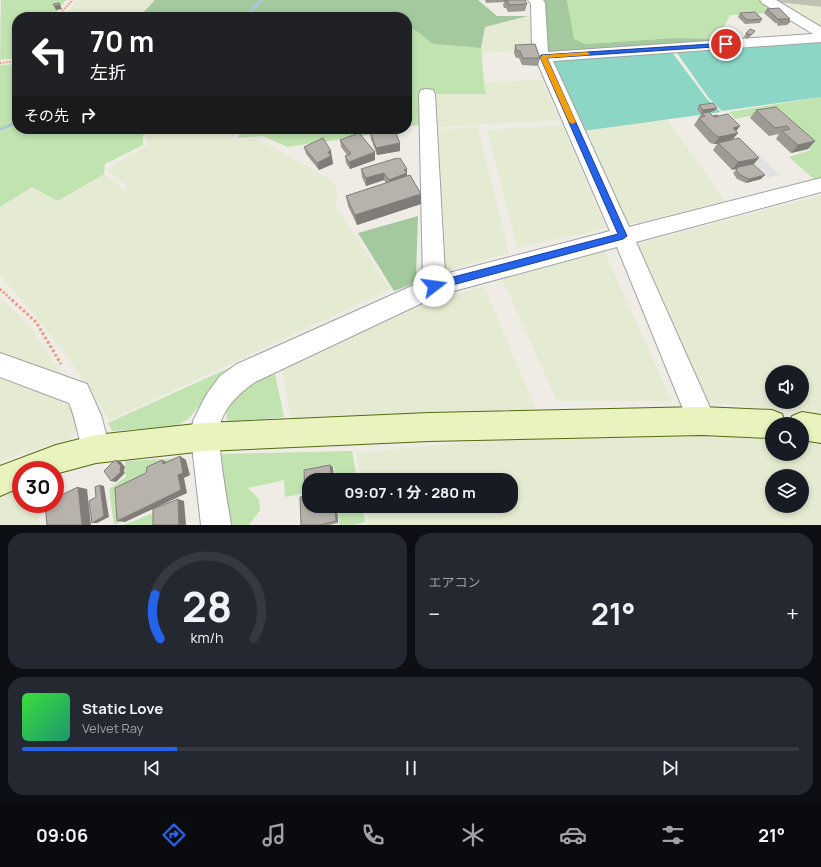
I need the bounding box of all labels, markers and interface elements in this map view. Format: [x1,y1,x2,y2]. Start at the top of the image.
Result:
text: 70 m [90,22,154,60]
pin [709,27,743,61]
icon: left [24,28,76,80]
icon: arrive [715,33,737,55]
text: 左折 [90,60,126,84]
icon: right [77,104,99,126]
text: その先 [24,105,69,126]
position arrow [413,265,455,307]
map controls [765,365,809,513]
button: sound [765,365,809,409]
button: search [765,417,809,461]
speed limit sign: 30 [12,461,64,513]
button: layers [765,469,809,513]
text: 09:07 · 1 分 · 280 m [344,482,476,503]
text: エアコン [429,573,481,591]
text: 28 [182,578,232,634]
text: 21° [591,593,636,634]
text: − [429,599,440,629]
text: + [786,599,799,629]
text: km/h [191,628,224,647]
text: Static Love [82,698,163,719]
text: Velvet Ray [82,719,143,737]
icon: previous [141,757,163,779]
icon: pause [400,757,422,779]
icon: next [659,757,681,779]
icon: directions [160,821,188,849]
icon: music [260,821,288,849]
icon: phone [359,821,387,849]
icon: climate [459,821,487,849]
icon: car [559,821,587,849]
icon: filters [659,821,687,849]
text: 09:06 [36,823,88,847]
text: 21° [758,823,785,847]

